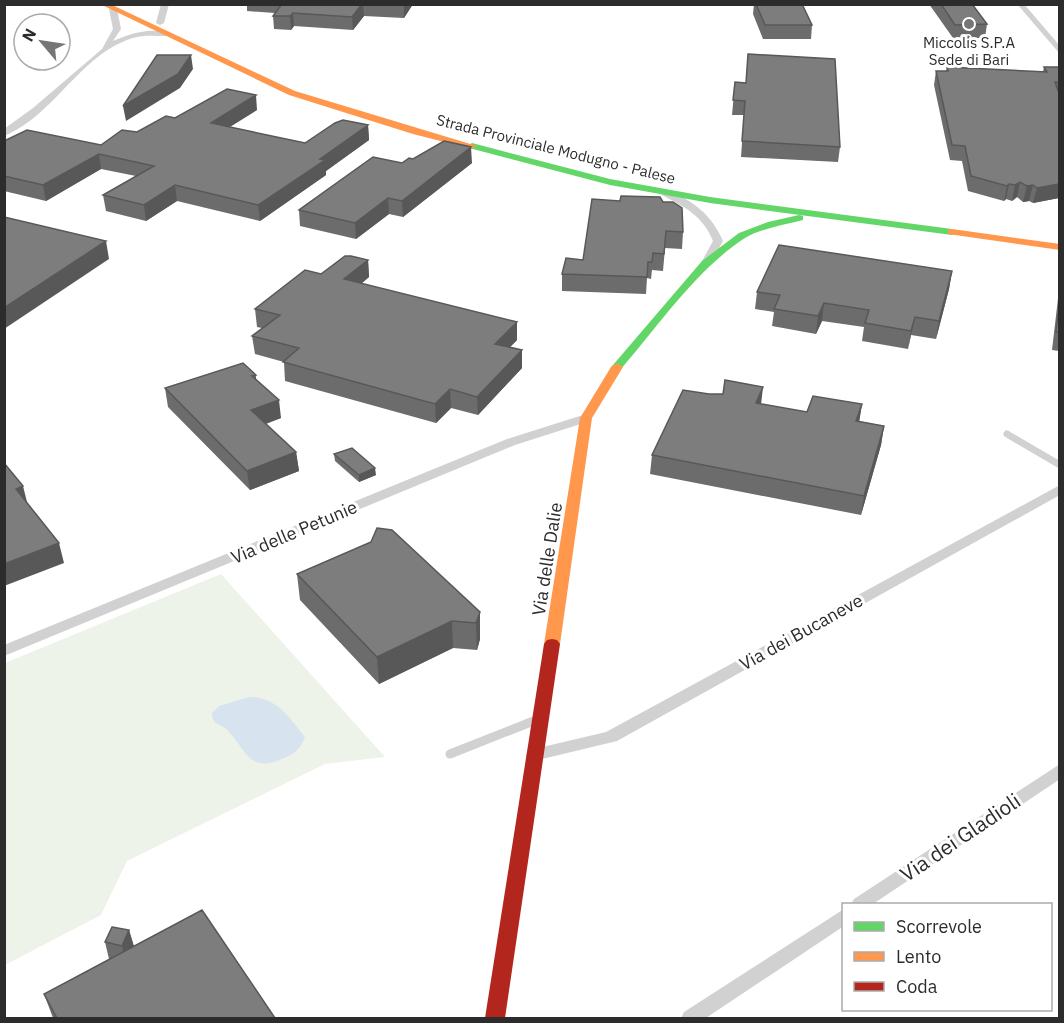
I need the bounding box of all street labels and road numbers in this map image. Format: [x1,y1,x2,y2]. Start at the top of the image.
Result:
street label: Strada Provinciale Modugno - Palese [435,110,677,188]
street label: Via delle Petunie [227,495,361,569]
street label: Via delle Dalie [527,501,567,617]
street label: Via dei Bucaneve [735,589,867,675]
street label: Via dei Gladioli [894,786,1026,888]

